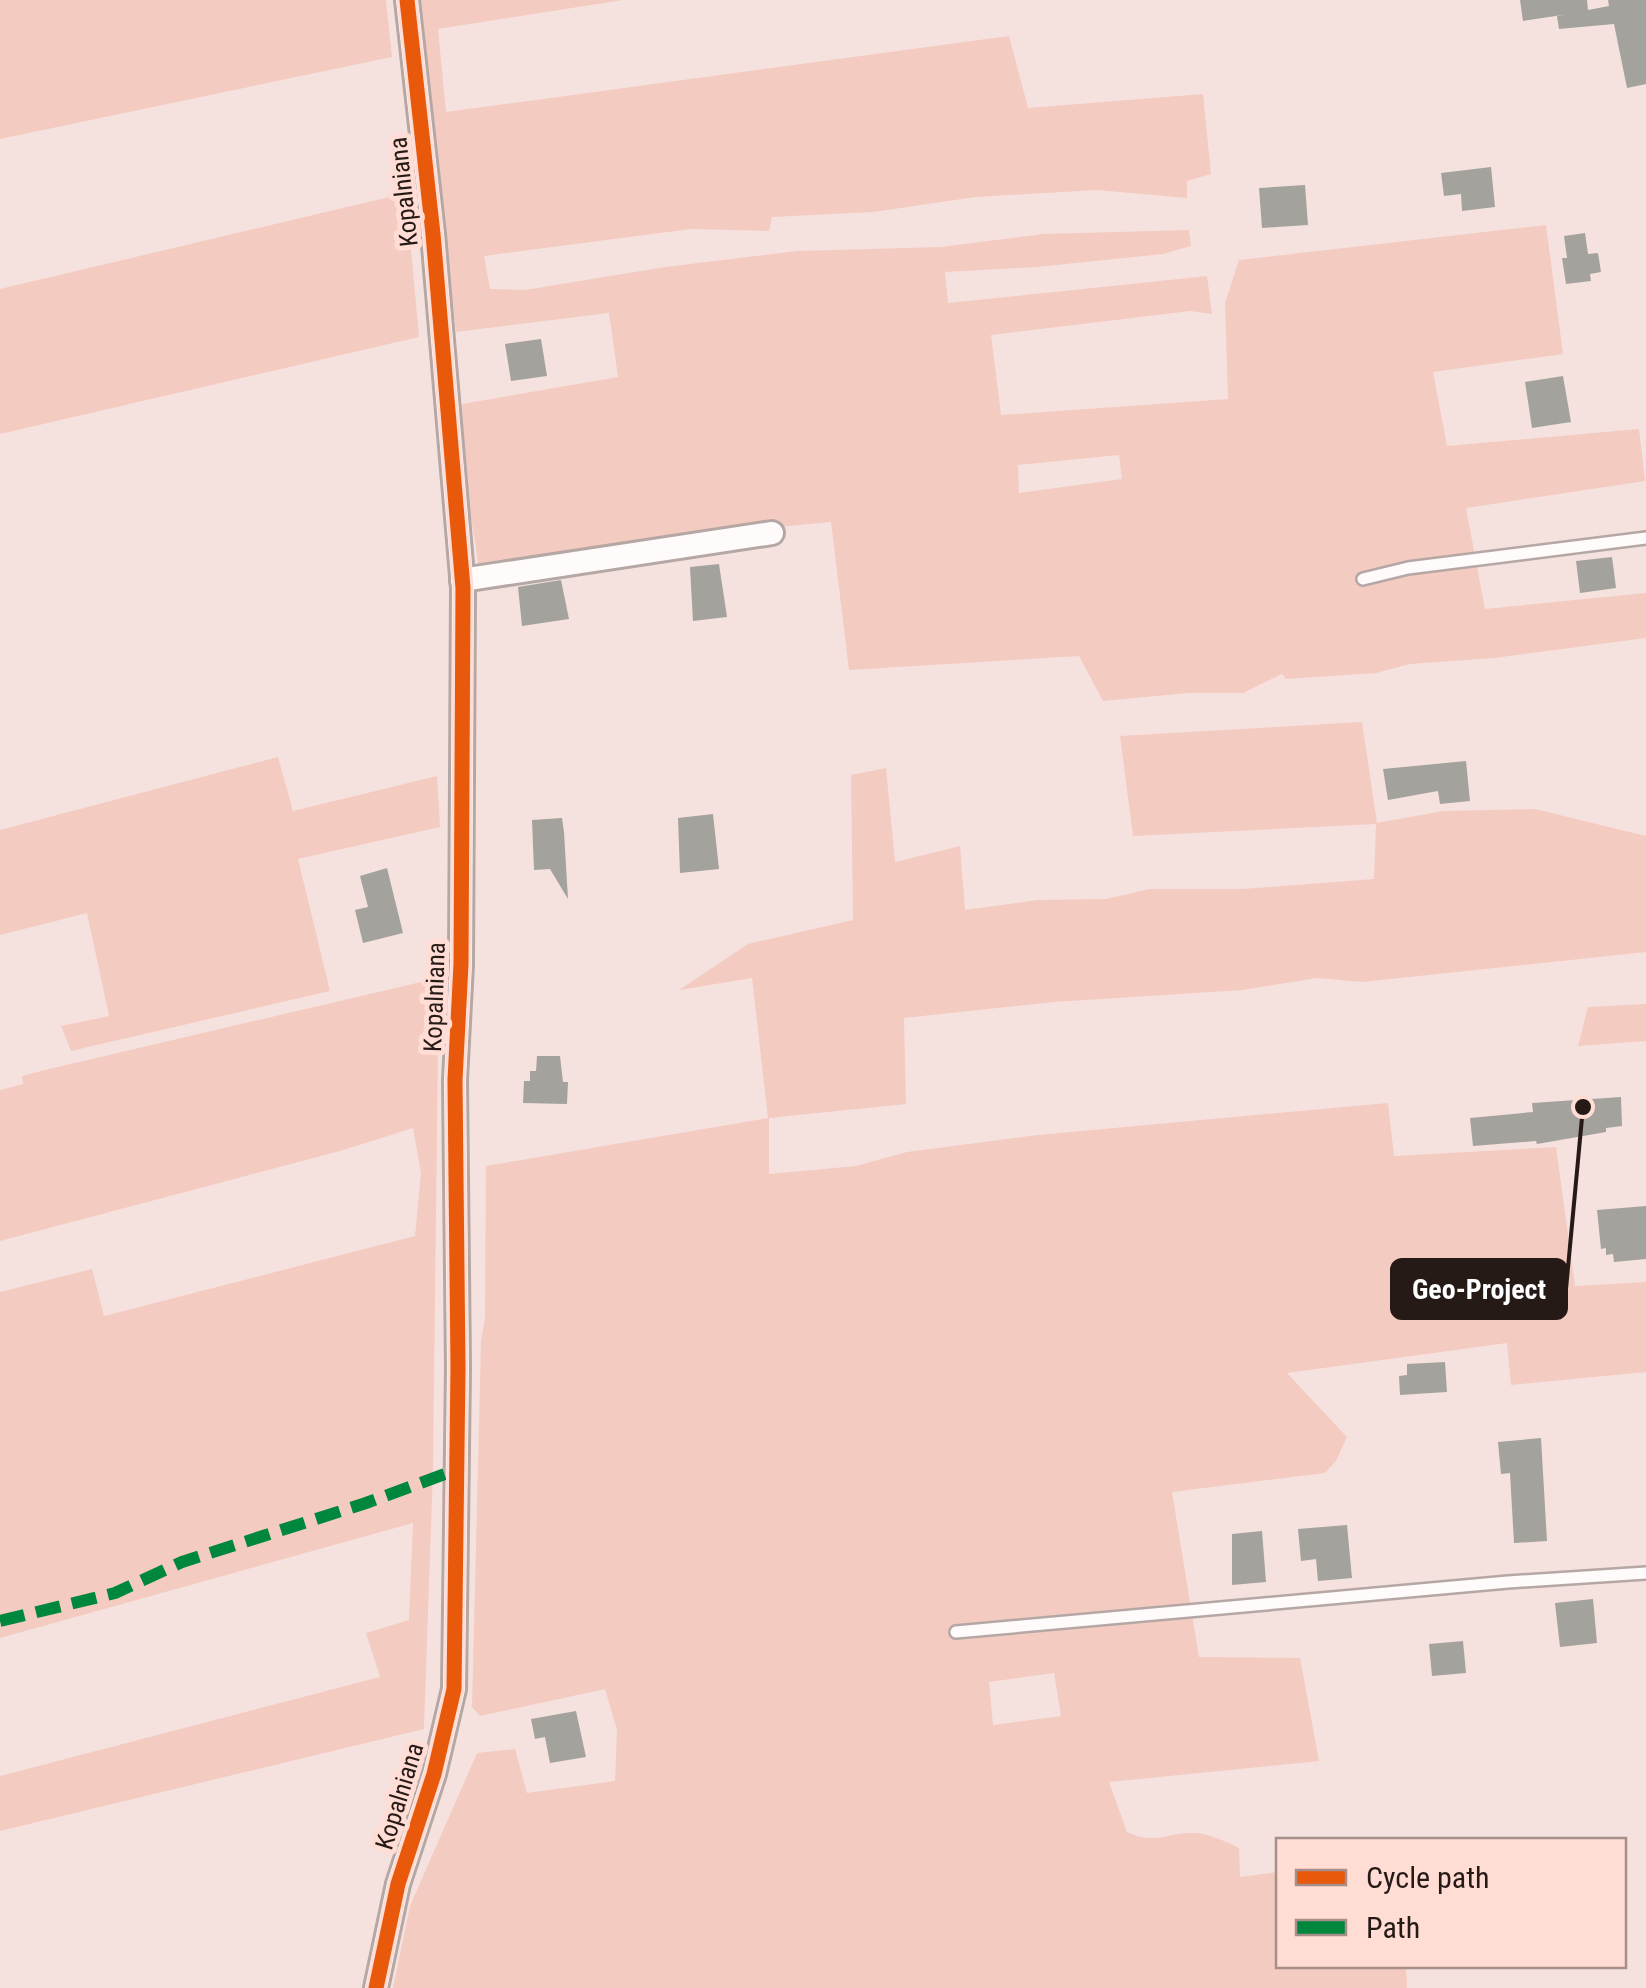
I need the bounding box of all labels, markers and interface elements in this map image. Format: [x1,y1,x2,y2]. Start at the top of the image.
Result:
street label: Kopalniana [383,136,424,248]
street label: Kopalniana [418,942,451,1052]
callout: Geo-Project [1392,1260,1566,1318]
text: Geo-Project [1412,1273,1546,1306]
street label: Kopalniana [370,1739,429,1853]
legend [1276,1838,1626,1968]
text: Cycle path [1366,1860,1490,1895]
text: Path [1366,1910,1420,1945]

